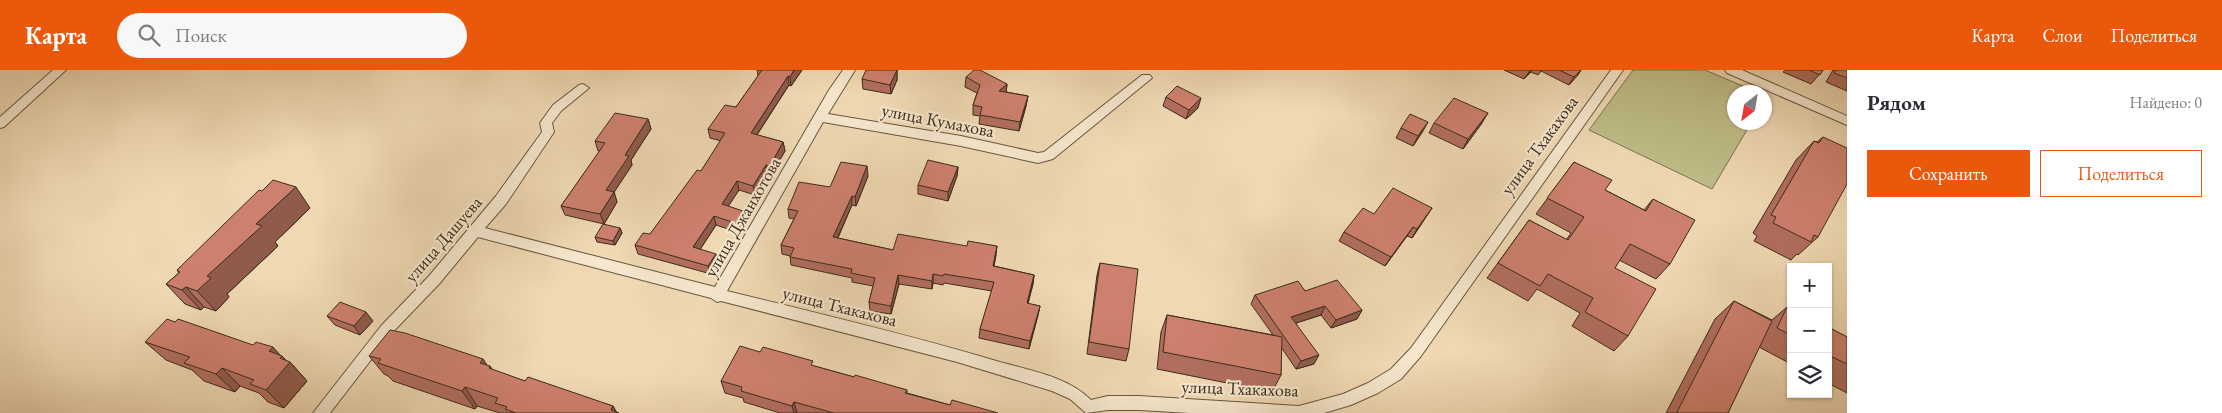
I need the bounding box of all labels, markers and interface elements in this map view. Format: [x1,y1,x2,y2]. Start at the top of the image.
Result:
search box [117,13,467,58]
text: Карта [25,20,87,51]
icon: search [135,21,163,49]
text: Поиск [175,23,227,48]
text: Карта [1972,24,2015,47]
text: Слои [2043,24,2082,47]
text: Поделиться [2110,24,2197,47]
north arrow [1727,85,1772,130]
text: Рядом [1867,89,1926,116]
street label: улица Тхакахова [1495,90,1583,199]
text: Найдено: 0 [2130,92,2202,113]
street label: улица Кумахова [880,98,997,142]
button: Сохранить [1867,150,2030,197]
button: Поделиться [2040,150,2202,197]
street label: улица Джанхотова [698,152,786,281]
street label: улица Дашуева [399,190,487,287]
map controls [1787,263,1832,398]
button: + [1787,263,1832,308]
street label: улица Тхакахова [780,281,900,332]
button: − [1787,308,1832,353]
button: layers [1787,353,1832,398]
street label: улица Тхакахова [1181,374,1300,402]

